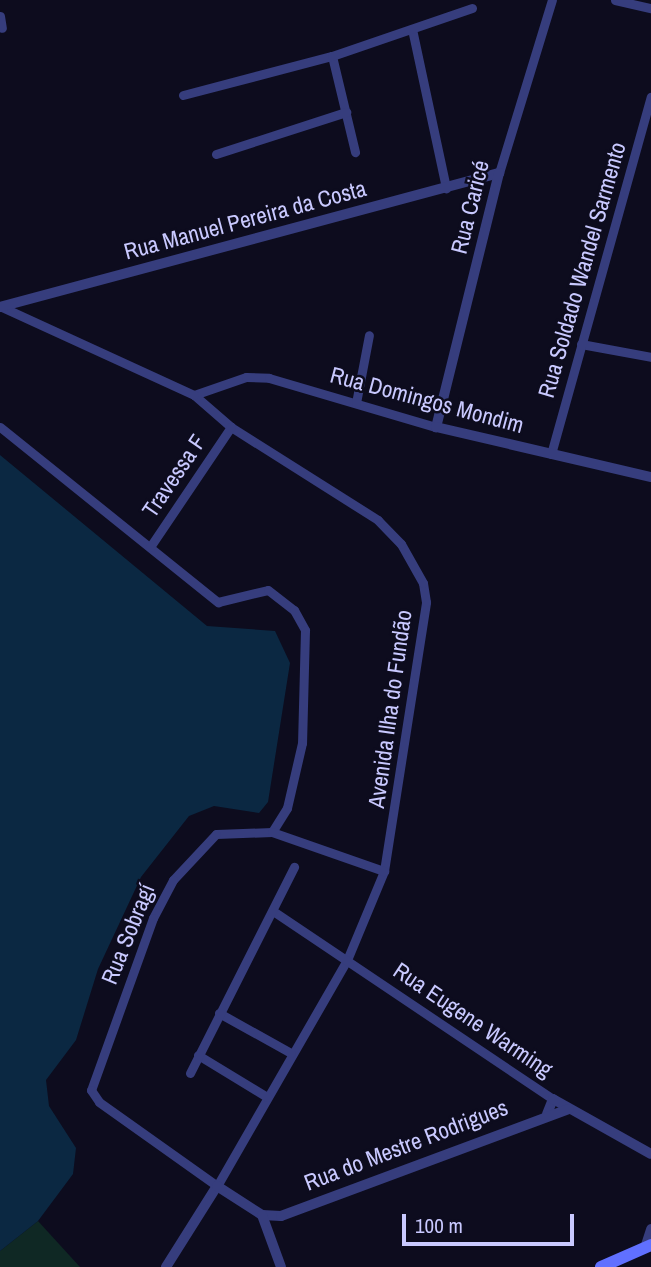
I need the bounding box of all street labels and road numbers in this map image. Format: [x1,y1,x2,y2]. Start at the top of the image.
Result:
street label: Rua Soldado Wandel Sarmento [532,139,632,401]
street label: Rua Caricé [445,157,495,257]
street label: Rua Manuel Pereira da Costa [121,174,369,266]
street label: Rua Domingos Mondim [327,361,527,439]
street label: Travessa F [136,429,212,523]
street label: Avenida Ilha do Fundão [362,608,418,810]
street label: Rua Sobragí [95,880,161,988]
street label: Rua Eugene Warming [388,957,558,1083]
street label: Rua do Mestre Rodrigues [300,1093,512,1197]

